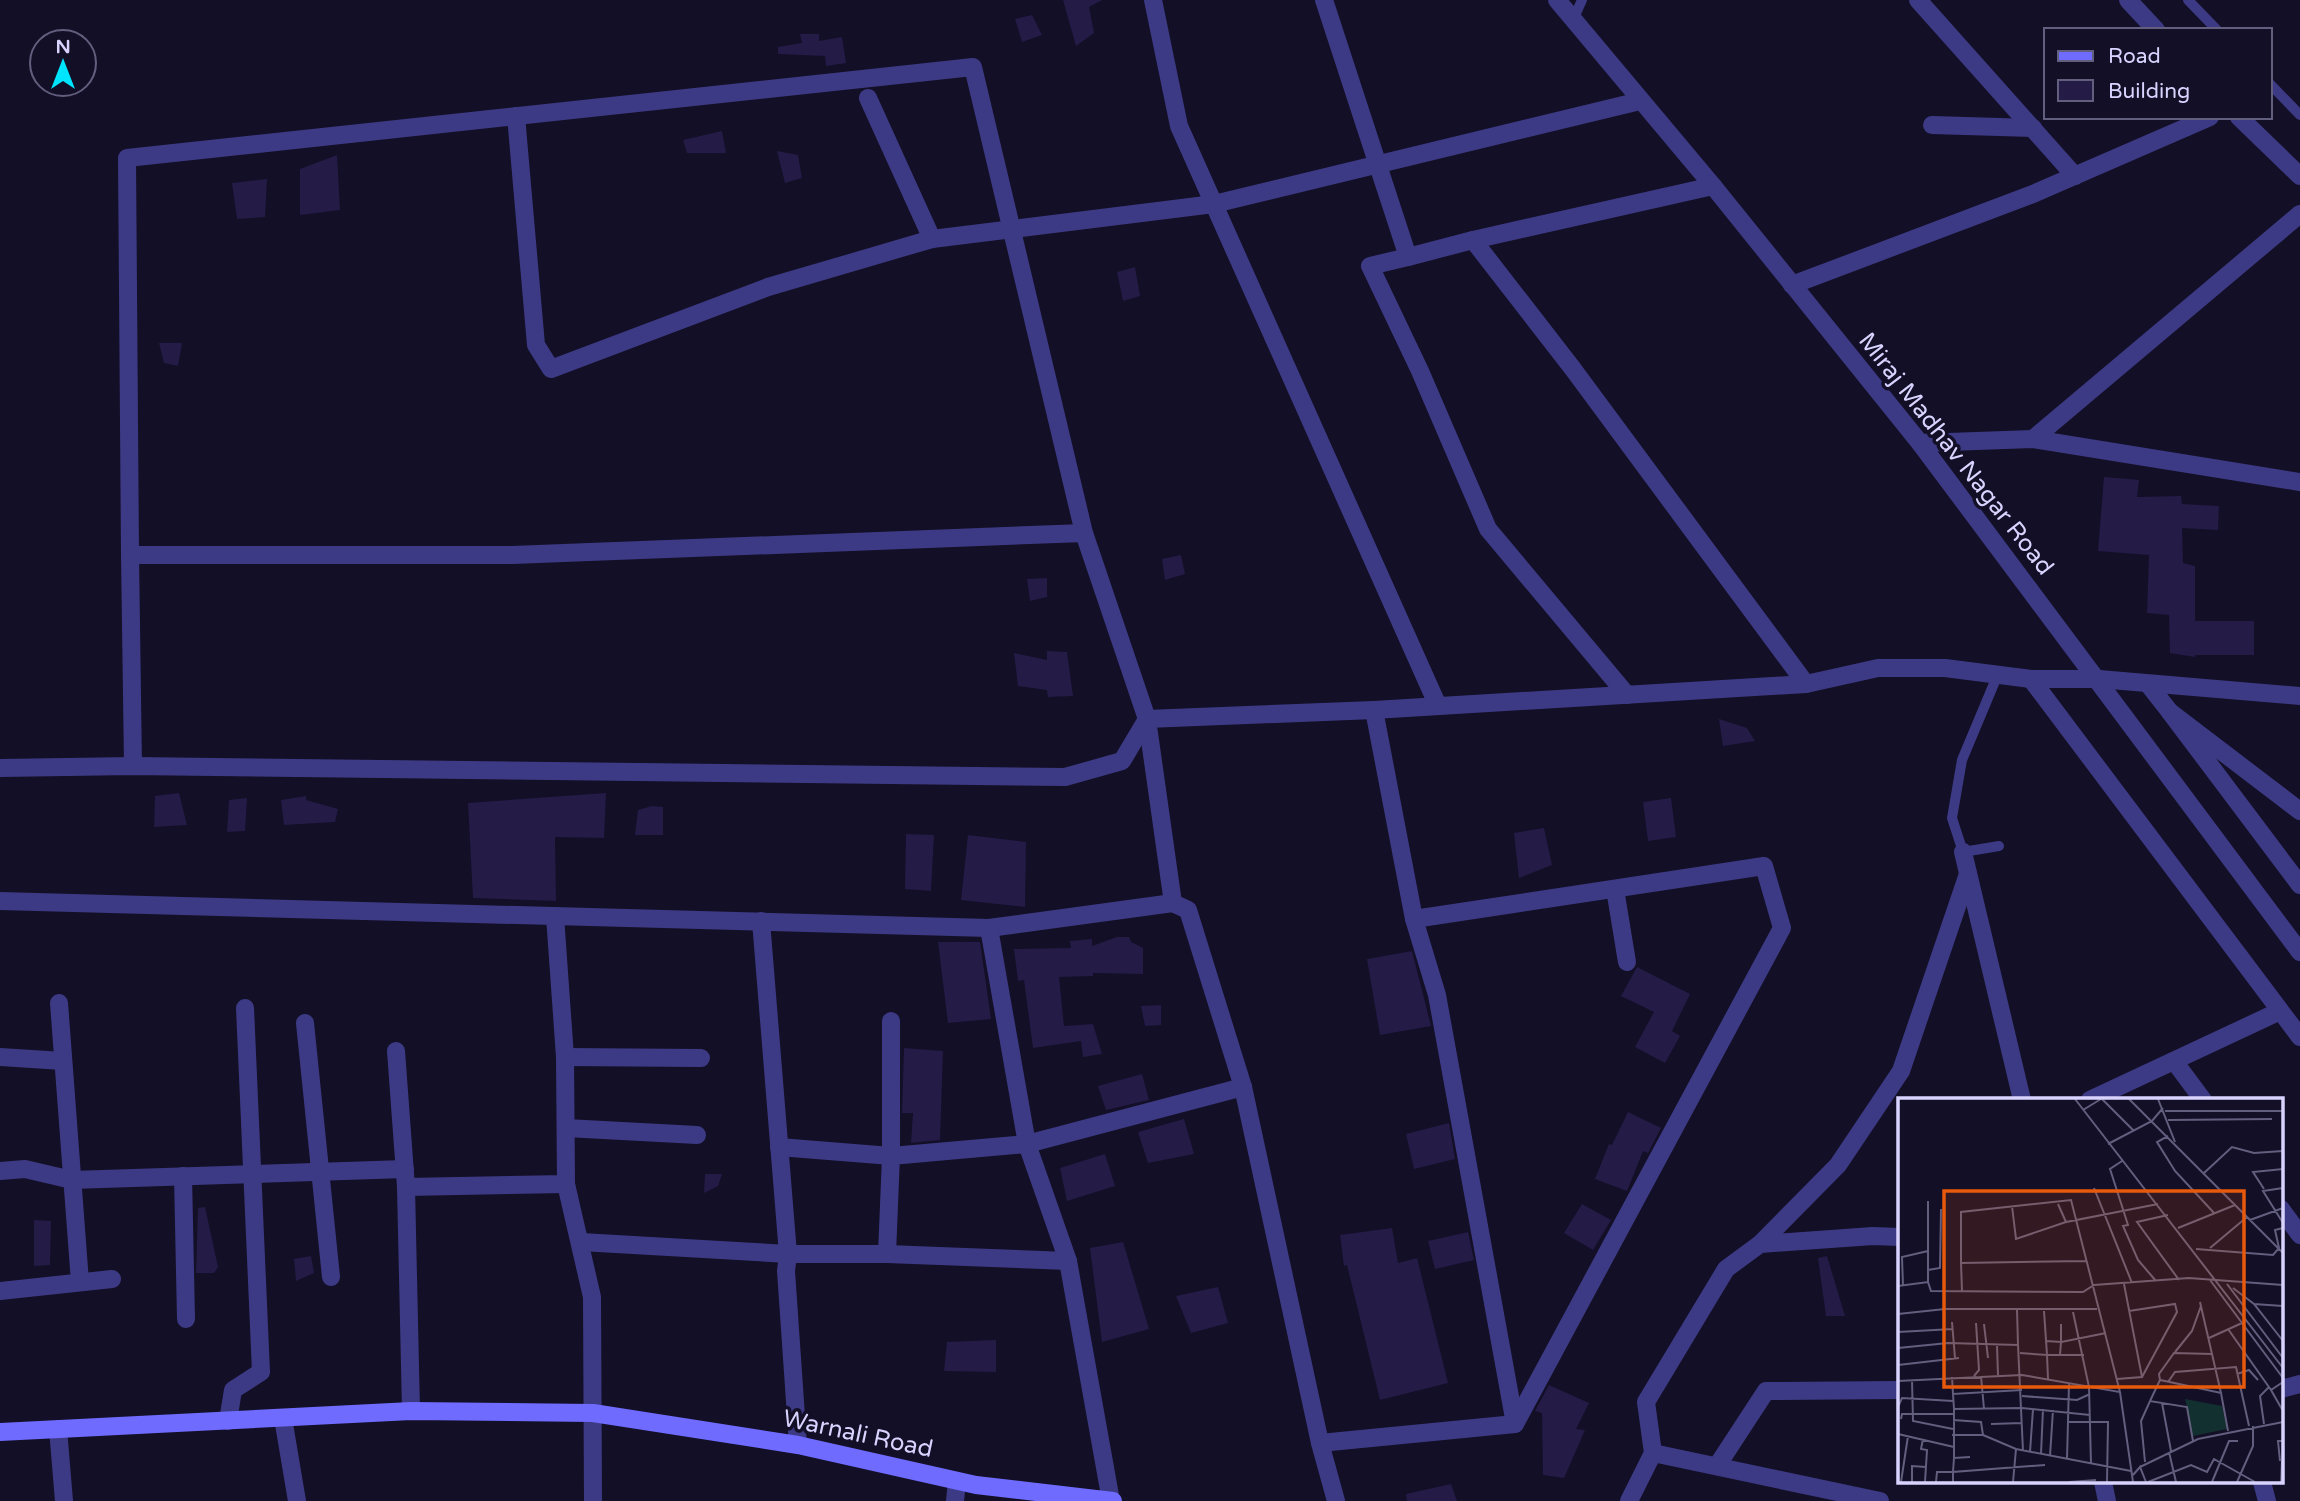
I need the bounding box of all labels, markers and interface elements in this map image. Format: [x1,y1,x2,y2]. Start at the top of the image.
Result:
north arrow [28,28,98,98]
legend [2044,28,2272,119]
text: N [55,36,71,58]
text: Road [2108,44,2161,69]
text: Building [2108,79,2190,104]
street label: Miraj Madhav Nagar Road [1852,327,2060,581]
inset map [1898,1098,2282,1484]
street label: Warnali Road [780,1404,936,1464]

